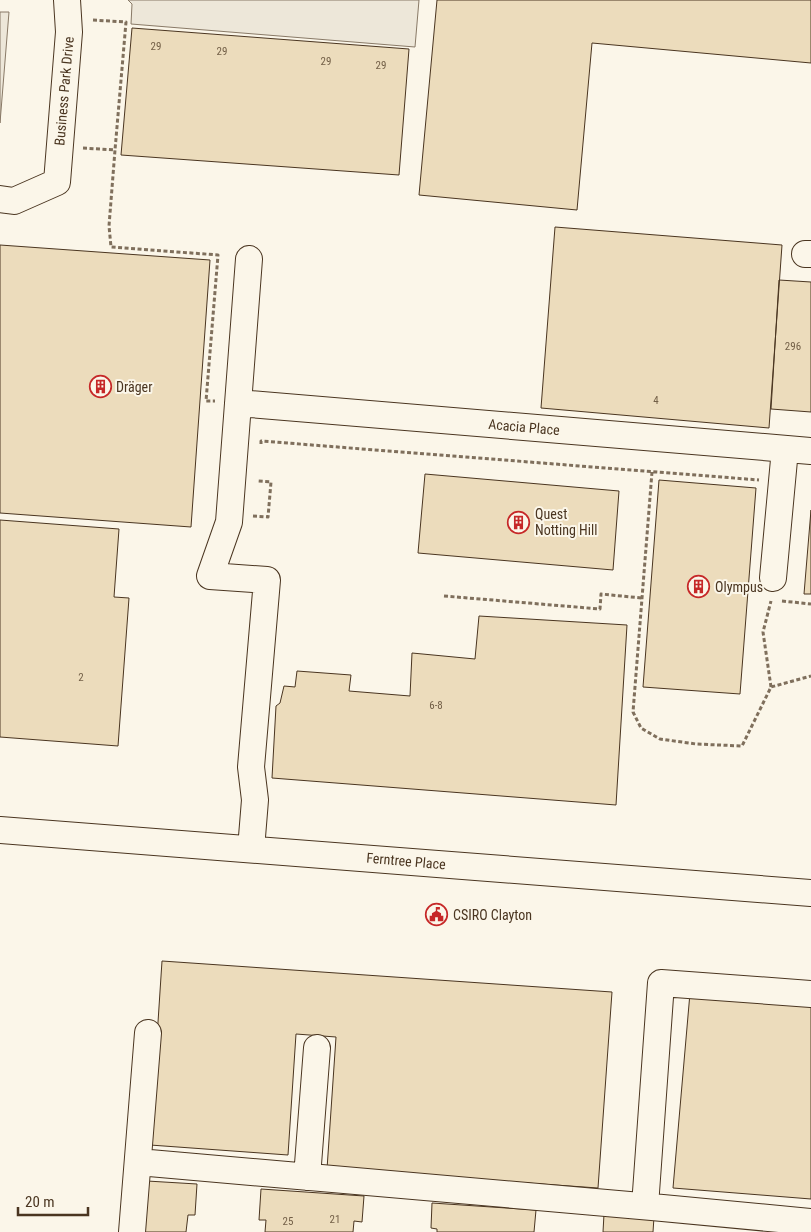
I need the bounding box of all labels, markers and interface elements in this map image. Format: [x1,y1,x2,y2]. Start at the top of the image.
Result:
street label: Business Park Drive [51,35,77,146]
house number: 29 [151,40,161,53]
house number: 29 [217,45,227,58]
house number: 29 [321,55,331,68]
house number: 29 [376,59,386,72]
house number: 296 [785,340,801,353]
building icon: Dräger [88,375,112,399]
place label: Dräger [116,379,152,395]
house number: 4 [653,394,659,407]
street label: Acacia Place [488,416,561,438]
place label: Quest Notting Hill [535,506,597,538]
building icon: Quest Notting Hill [507,510,531,534]
building icon: Olympus [687,575,711,599]
place label: Olympus [715,579,763,595]
house number: 2 [78,671,84,684]
house number: 6-8 [429,699,443,712]
street label: Ferntree Place [366,850,447,872]
public building icon: CSIRO Clayton [425,903,449,927]
place label: CSIRO Clayton [453,907,532,923]
scale bar [18,1184,88,1216]
text: 20 m [25,1193,55,1211]
house number: 21 [330,1213,340,1226]
house number: 25 [283,1215,293,1228]

